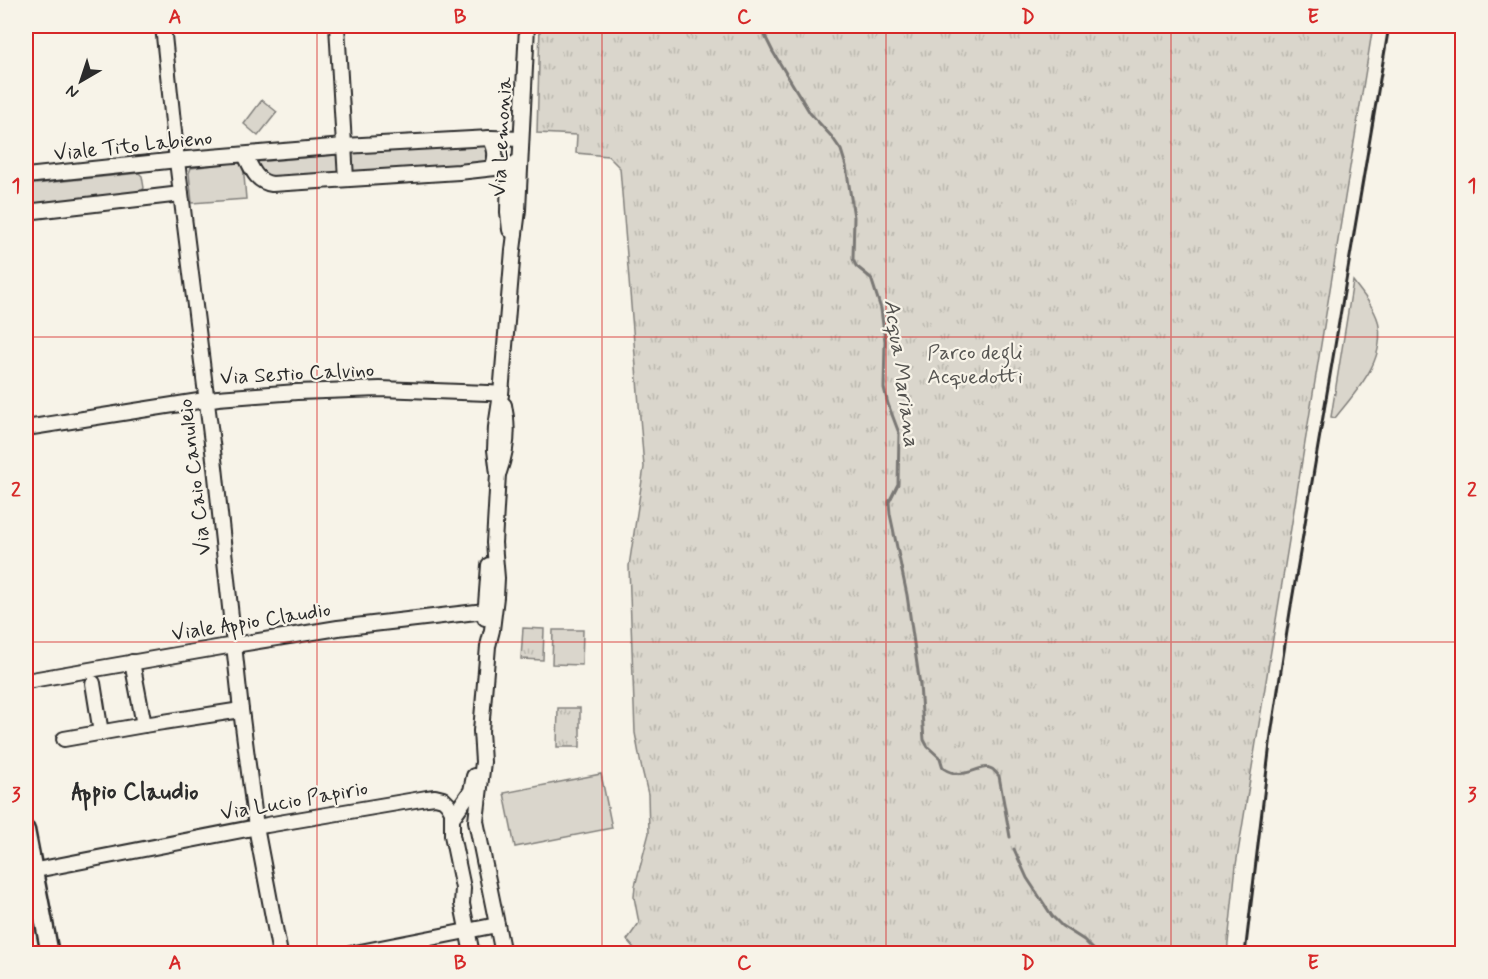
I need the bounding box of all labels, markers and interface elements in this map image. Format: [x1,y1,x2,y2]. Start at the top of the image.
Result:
text: A [168,4,182,31]
text: B [454,4,467,31]
text: C [737,4,752,31]
text: D [1021,4,1035,31]
text: E [1307,4,1319,31]
north arrow [51,51,111,111]
street label: Via Lemonia [485,76,519,198]
text: N [62,80,83,103]
street label: Viale Tito Labieno [52,124,214,168]
text: 1 [12,173,20,200]
text: 1 [1468,173,1476,200]
water label: Acqua Mariana [877,298,925,449]
park label: Parco degli Acquedotti [927,339,1023,391]
street label: Via Sestio Calvino [219,356,375,392]
street label: Via Caio Canuleio [172,397,218,557]
text: 2 [11,477,21,504]
text: 2 [1467,477,1477,504]
street label: Viale Appio Claudio [170,596,333,649]
street label: Via Lucio Papirio [218,774,370,828]
district label: Appio Claudio [71,777,199,811]
text: 3 [11,782,21,809]
text: 3 [1467,782,1477,809]
text: A [168,950,182,977]
text: B [454,950,467,977]
text: C [737,950,752,977]
text: D [1021,950,1035,977]
text: E [1307,950,1319,977]

